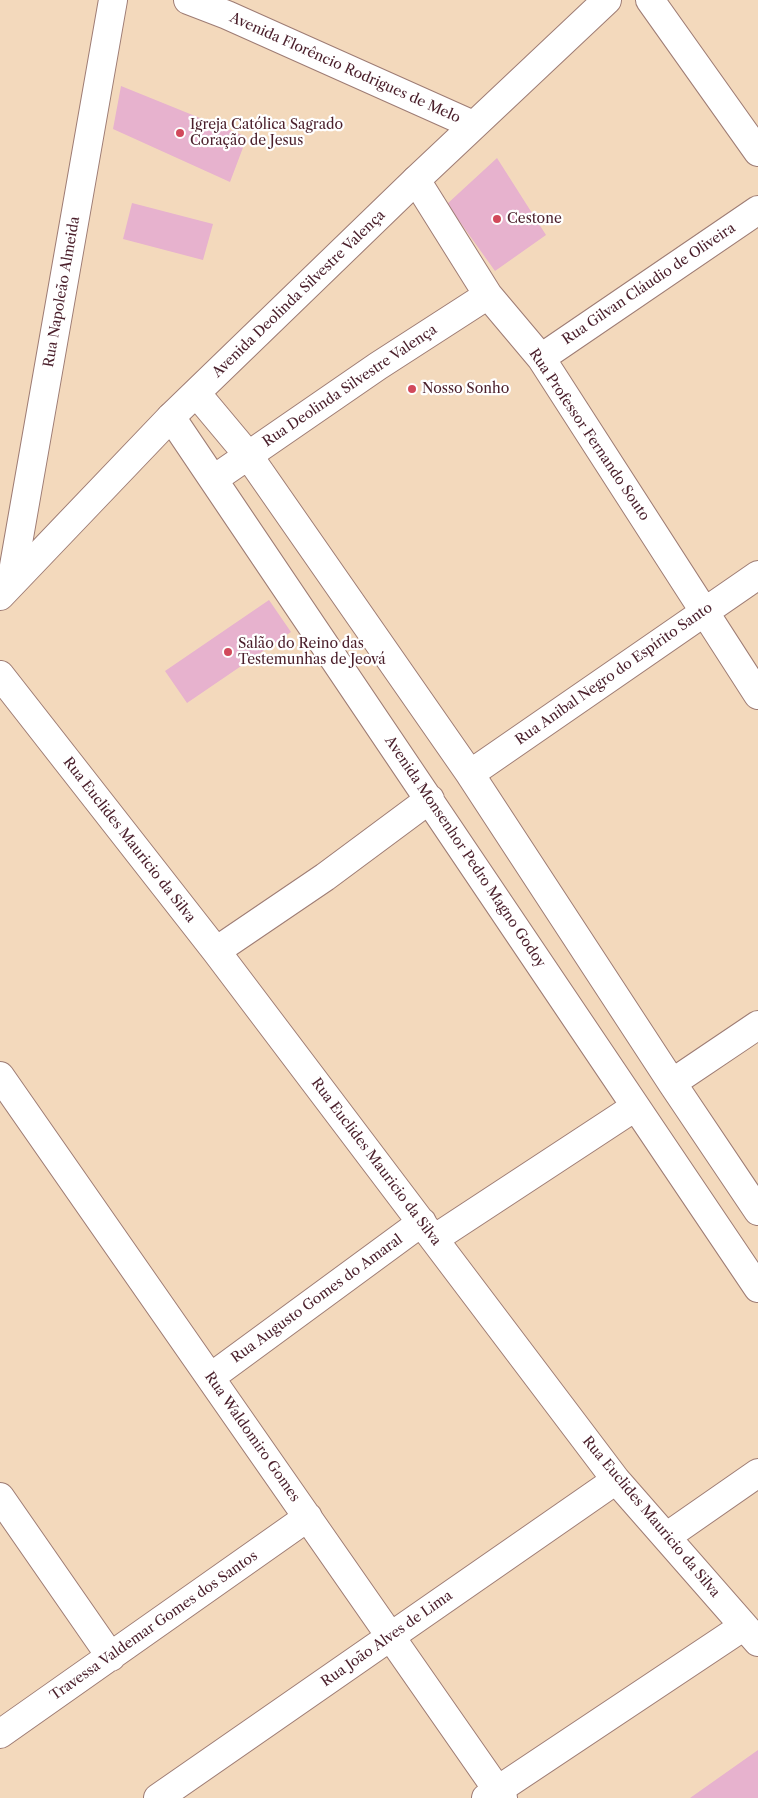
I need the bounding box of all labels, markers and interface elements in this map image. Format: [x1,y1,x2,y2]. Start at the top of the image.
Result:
street label: Avenida Florêncio Rodrigues de Melo [227,9,463,127]
place label: Igreja Católica Sagrado Coração de Jesus [190,117,343,150]
marker: Igreja Católica Sagrado Coração de Jesus [174,127,186,139]
street label: Avenida Deolinda Silvestre Valença [209,207,389,381]
place label: Cestone [507,211,562,227]
marker: Cestone [491,213,503,225]
street label: Rua Napoleão Almeida [40,215,84,369]
street label: Rua Gilvan Cláudio de Oliveira [559,220,739,348]
street label: Rua Deolinda Silvestre Valença [260,321,440,451]
street label: Rua Professor Fernando Souto [525,346,653,524]
place label: Nosso Sonho [422,381,509,397]
marker: Nosso Sonho [406,383,418,395]
street label: Rua Anibal Negro do Espírito Santo [512,599,716,749]
place label: Salão do Reino das Testemunhas de Jeová [238,636,386,669]
marker: Salão do Reino das Testemunhas de Jeová [222,646,234,658]
street label: Avenida Monsenhor Pedro Magno Godoy [381,733,549,971]
street label: Rua Euclides Mauricio da Silva [59,754,199,926]
street label: Rua Euclides Mauricio da Silva [308,1075,444,1249]
street label: Rua Augusto Gomes do Amaral [228,1231,406,1367]
street label: Rua Waldomiro Gomes [201,1369,303,1505]
street label: Rua Euclides Mauricio da Silva [579,1433,723,1601]
street label: Travessa Valdemar Gomes dos Santos [47,1548,261,1704]
street label: Rua João Alves de Lima [318,1587,456,1691]

